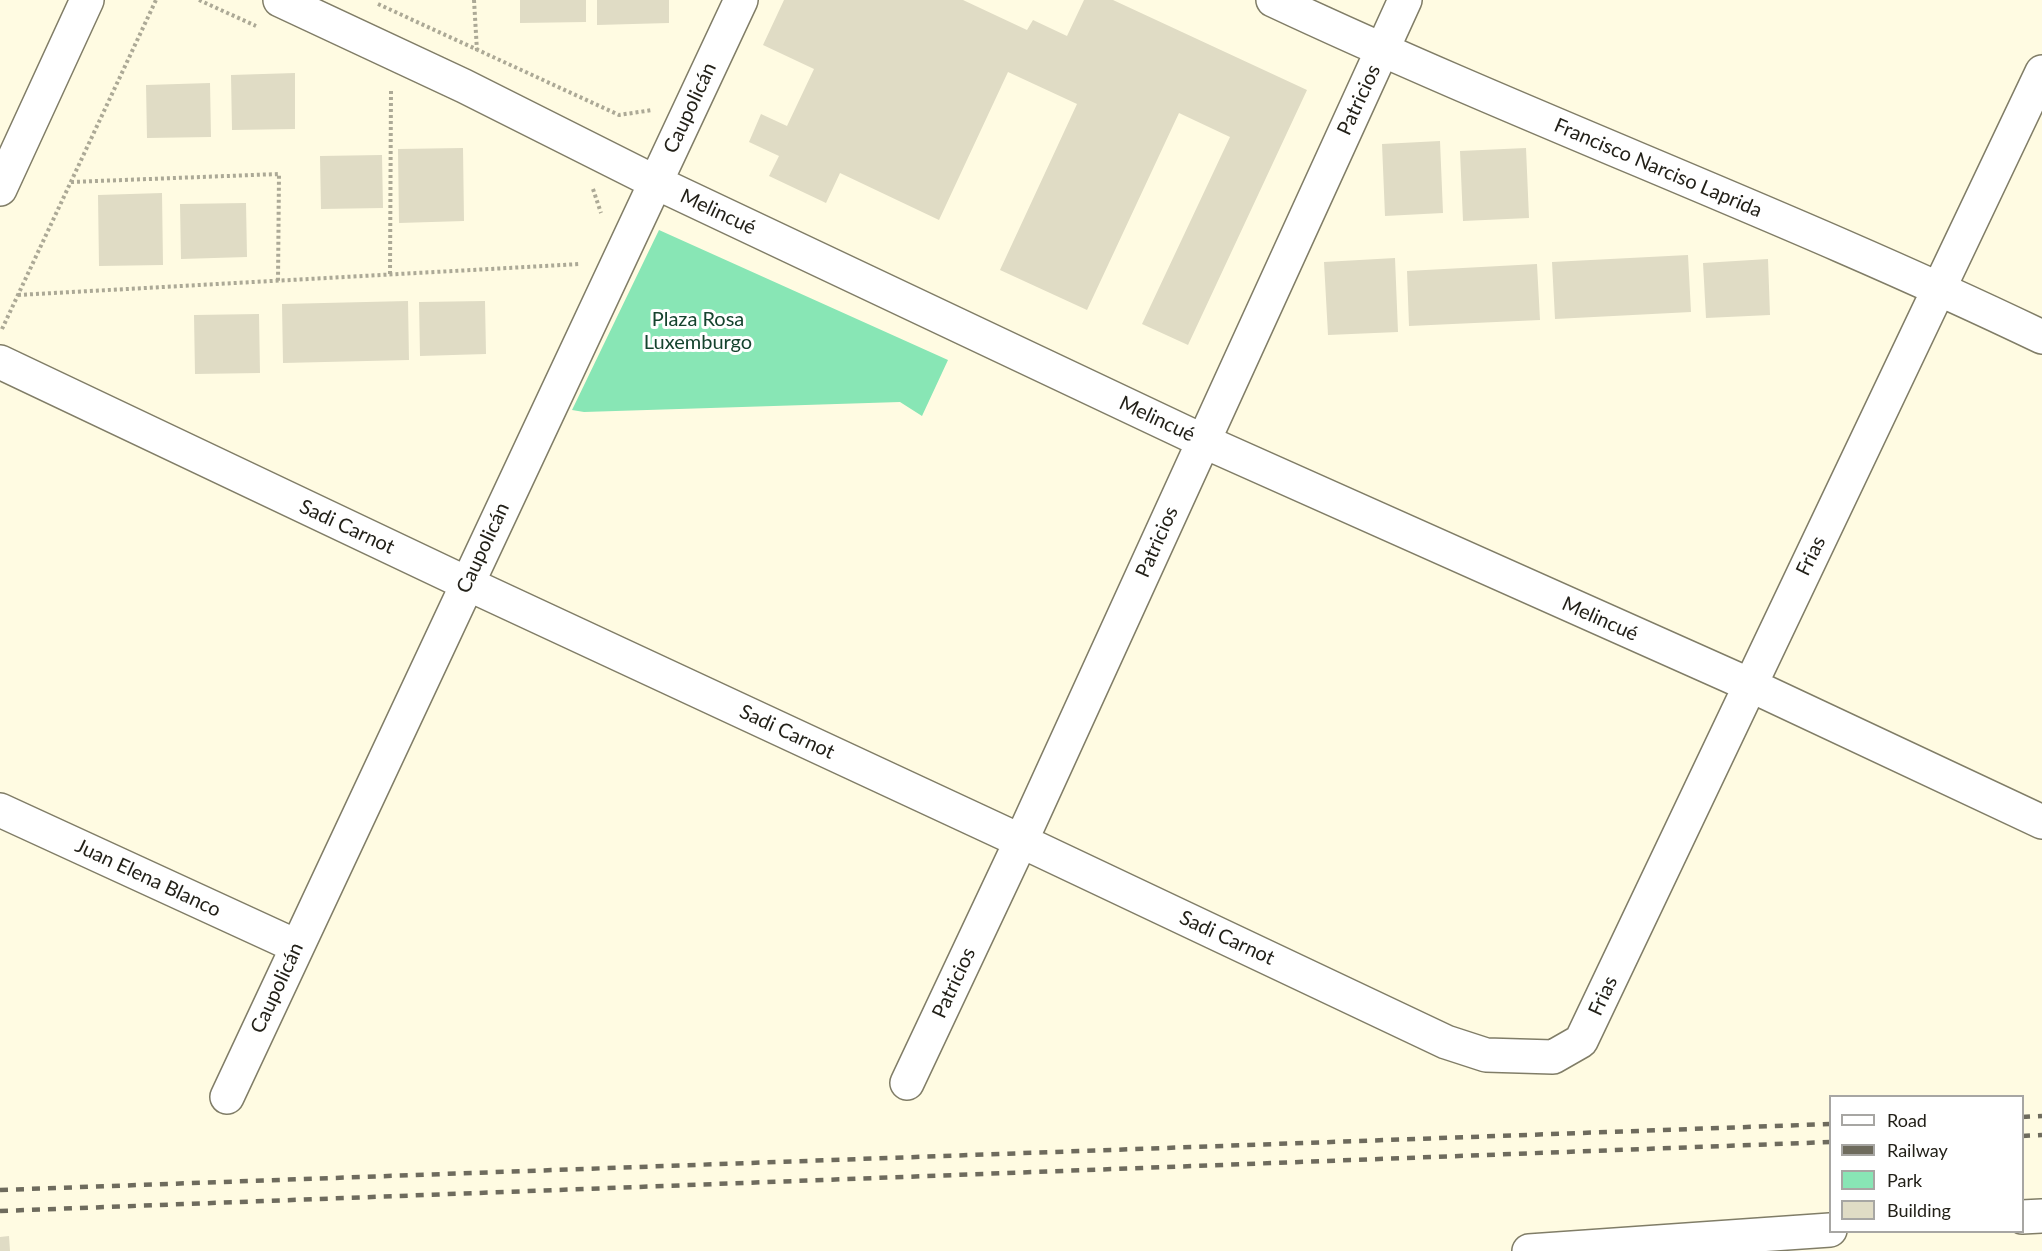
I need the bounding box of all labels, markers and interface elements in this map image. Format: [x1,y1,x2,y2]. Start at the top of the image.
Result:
street label: Caupolicán [659,59,721,157]
street label: Patricios [1332,61,1386,139]
street label: Francisco Narciso Laprida [1550,113,1766,223]
street label: Melincué [676,184,760,240]
park label: Plaza Rosa Luxemburgo [644,308,752,355]
street label: Melincué [1115,391,1199,447]
street label: Sadi Carnot [296,495,398,559]
street label: Caupolicán [452,499,514,597]
street label: Patricios [1131,503,1183,581]
street label: Frias [1791,532,1831,580]
street label: Melincué [1558,592,1642,646]
street label: Sadi Carnot [736,700,838,764]
street label: Juan Elena Blanco [71,834,225,922]
street label: Sadi Carnot [1176,906,1278,970]
street label: Caupolicán [246,939,308,1037]
street label: Patricios [927,944,981,1022]
street label: Frias [1583,972,1623,1020]
legend [1829,1095,2024,1233]
text: Road [1887,1109,1927,1131]
text: Railway [1887,1139,1948,1161]
text: Park [1887,1169,1922,1191]
text: Building [1887,1199,1951,1221]

